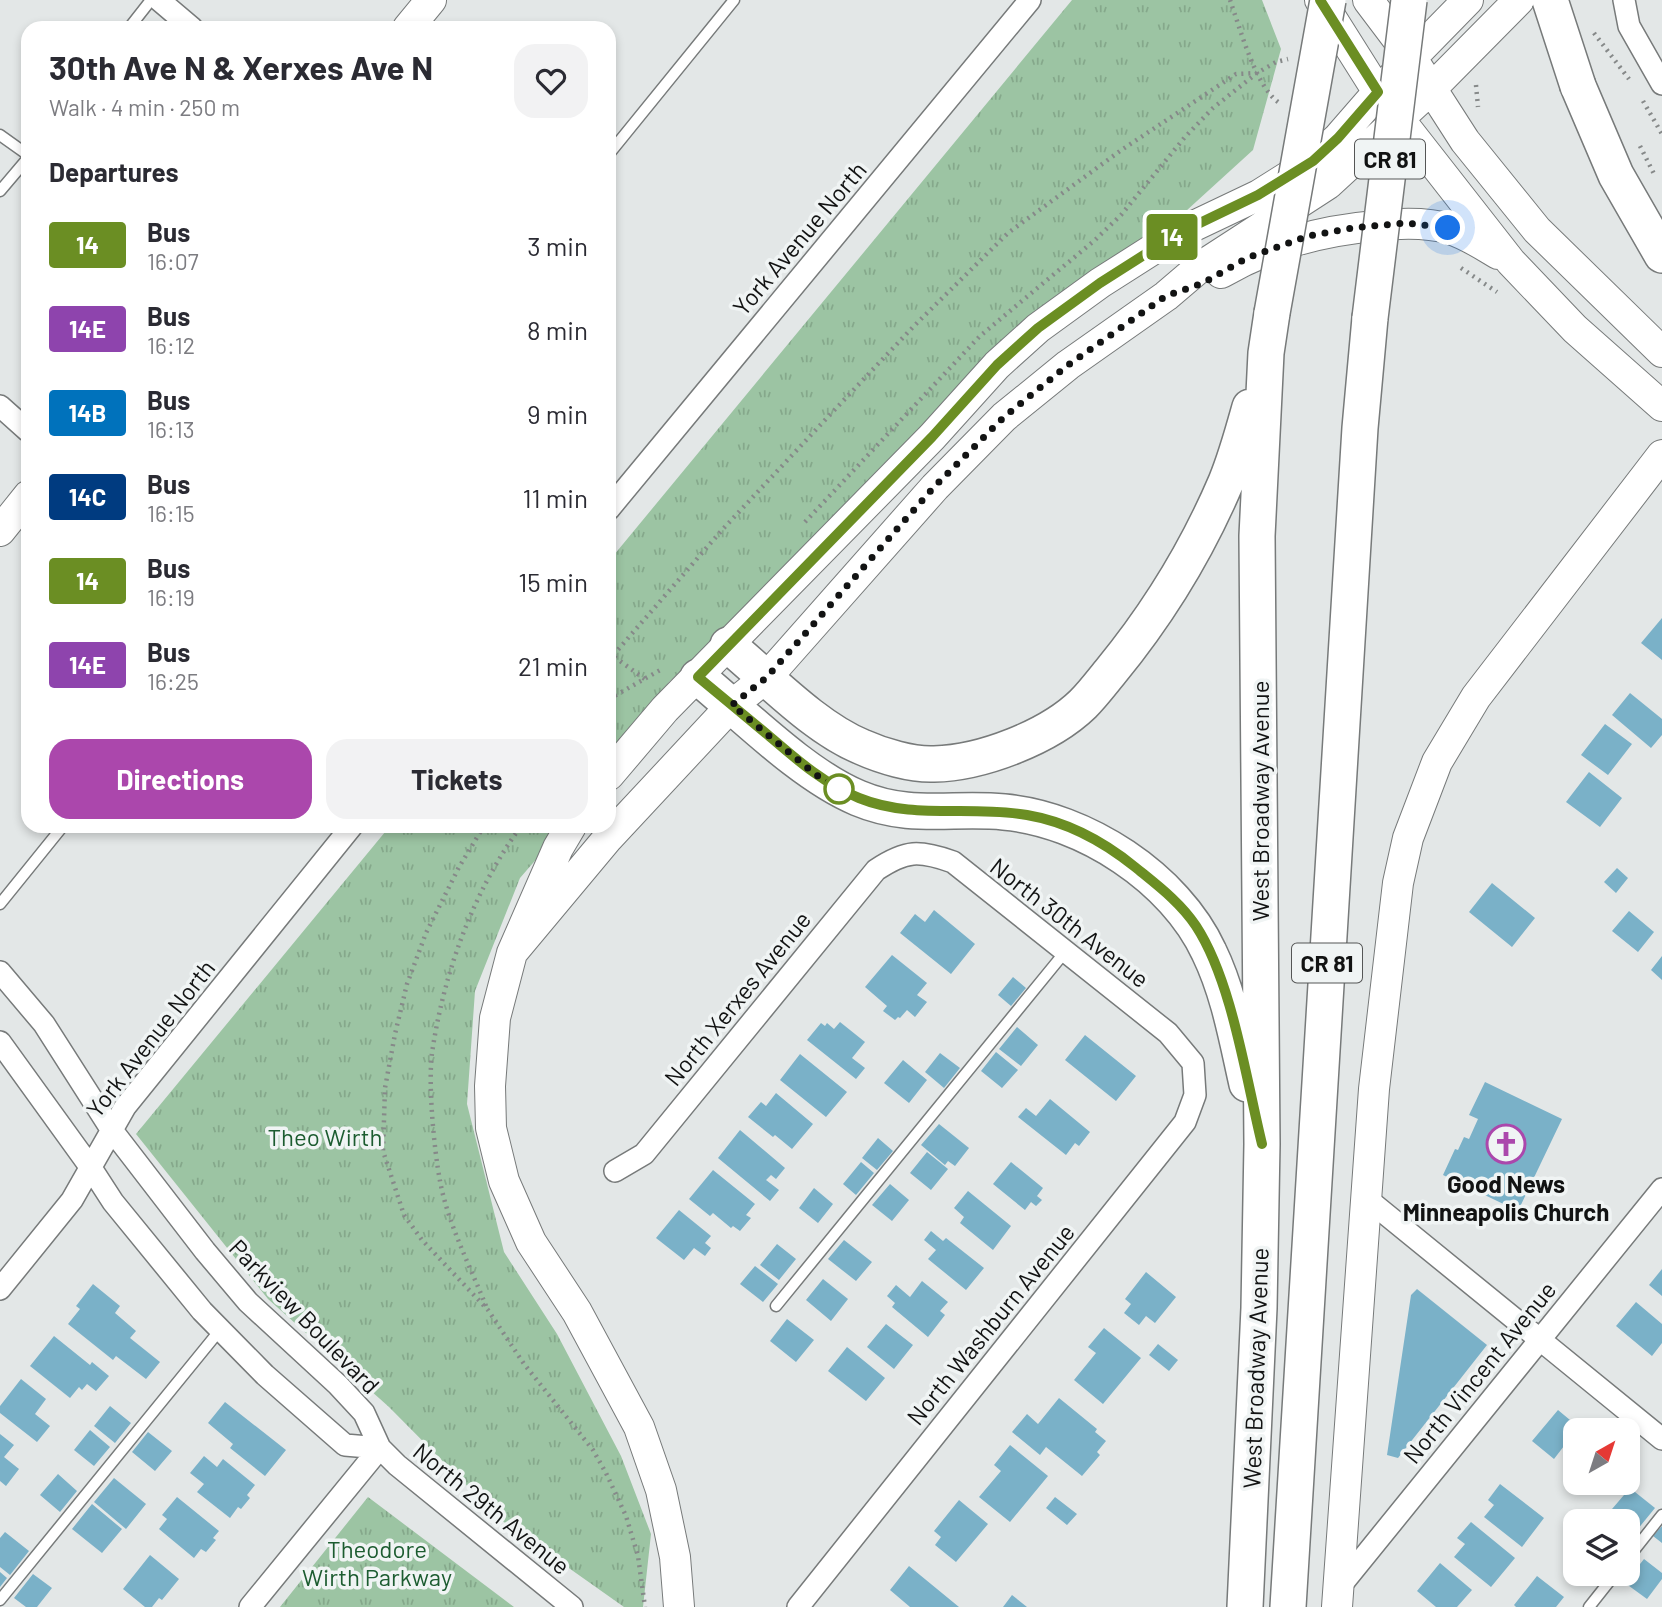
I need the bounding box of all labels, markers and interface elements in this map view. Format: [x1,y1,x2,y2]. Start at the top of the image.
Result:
button: heart [514,44,588,118]
text: 30th Ave N & Xerxes Ave N [49,47,433,87]
text: Walk · 4 min · 250 m [49,93,240,121]
road number: CR 81 [1355,140,1425,178]
street label: York Avenue North [726,155,872,321]
text: Departures [49,156,179,187]
your location [1430,210,1465,245]
line badge: 14 [1140,214,1204,260]
text: Bus [147,216,190,247]
text: 14 [1160,222,1184,251]
text: 14 [76,230,99,259]
text: 3 min [527,230,588,261]
text: 16:07 [147,247,199,275]
text: Bus [147,300,190,331]
text: 14E [69,314,106,343]
text: 8 min [527,314,588,345]
text: 16:12 [147,331,195,359]
text: Bus [147,384,190,415]
text: 14B [69,398,106,427]
text: 9 min [527,398,588,429]
text: 16:13 [147,415,195,443]
text: Bus [147,468,190,499]
text: 14C [69,482,106,511]
text: 11 min [522,482,588,513]
text: 16:15 [147,499,195,527]
text: Bus [147,552,190,583]
text: 14 [76,566,99,595]
text: 15 min [518,566,588,597]
text: 16:19 [147,583,195,611]
text: Bus [147,636,190,667]
text: 14E [69,650,106,679]
text: 21 min [518,650,588,681]
text: 16:25 [147,667,199,695]
street label: West Broadway Avenue [1245,681,1274,921]
button: Directions [49,739,312,819]
button: Tickets [326,739,588,819]
unlabelled marker [824,774,854,804]
street label: North 30th Avenue [985,851,1155,993]
street label: North Xerxes Avenue [658,905,816,1091]
road number: CR 81 [1292,944,1362,982]
street label: York Avenue North [80,953,220,1123]
park label: Theo Wirth [267,1122,383,1151]
church icon: Good News Minneapolis Church [1485,1123,1527,1165]
place label: Good News Minneapolis Church [1403,1169,1609,1226]
street label: North Washburn Avenue [900,1218,1080,1430]
street label: Parkview Boulevard [224,1233,386,1399]
street label: West Broadway Avenue [1236,1247,1274,1489]
street label: North Vincent Avenue [1397,1275,1561,1469]
north arrow [1563,1418,1640,1494]
map controls [1563,1418,1640,1586]
street label: North 29th Avenue [408,1436,576,1580]
button: layers [1563,1509,1640,1586]
park label: Theodore Wirth Parkway [302,1534,452,1591]

